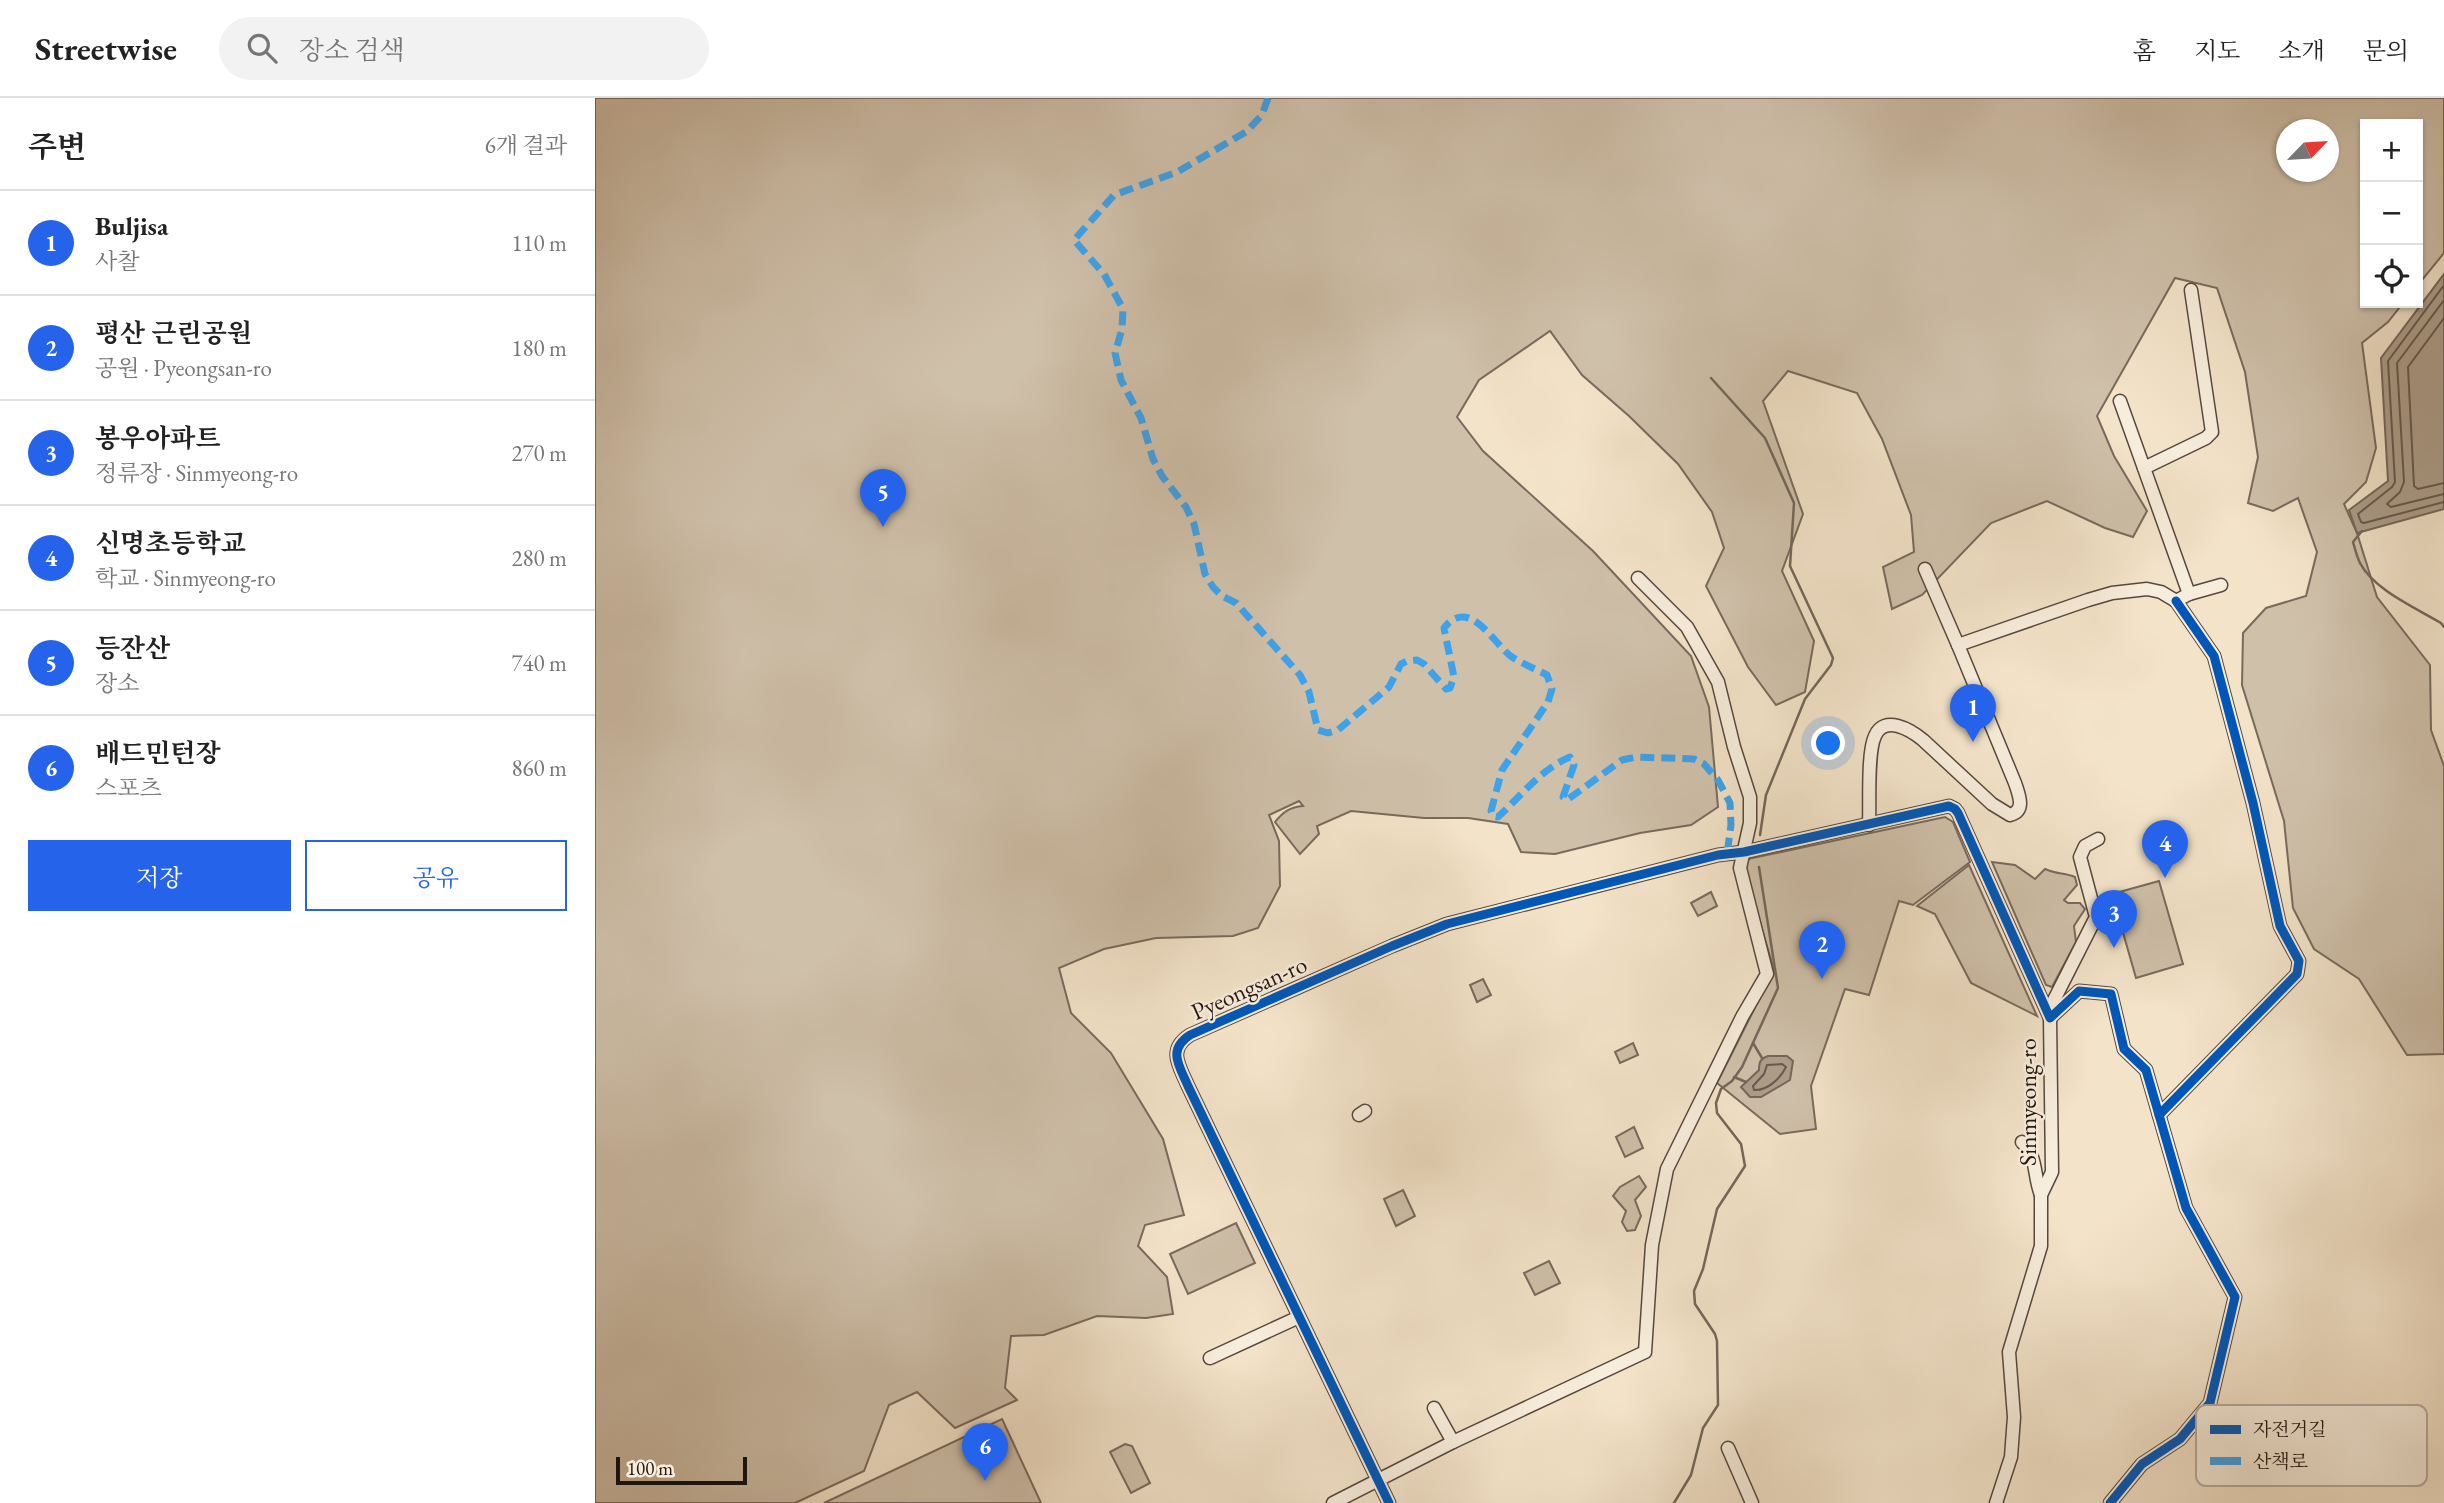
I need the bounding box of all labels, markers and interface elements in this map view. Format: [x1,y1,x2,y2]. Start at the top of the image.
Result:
search box [219,17,709,80]
text: Streetwise [35,27,177,70]
icon: search [243,29,281,67]
text: 장소 검색 [299,33,405,67]
text: 홈 [2133,35,2156,66]
text: 지도 [2194,35,2240,66]
text: 소개 [2278,35,2325,66]
text: 문의 [2363,35,2409,66]
north arrow [2276,119,2339,182]
map controls [2360,119,2423,308]
button: + [2360,119,2423,182]
text: 주변 [28,127,86,166]
text: 6개 결과 [485,130,567,160]
button: − [2360,182,2423,245]
text: Buljisa [95,209,168,243]
text: 1 [45,228,57,258]
text: 110 m [511,228,567,258]
button: locate [2360,245,2423,308]
text: 사찰 [95,246,139,276]
text: 평산 근린공원 [95,316,252,350]
text: 2 [45,333,57,363]
text: 180 m [511,333,567,363]
text: 공원 · Pyeongsan-ro [95,353,272,383]
text: 봉우아파트 [95,421,221,455]
text: 3 [45,438,57,468]
text: 270 m [511,438,567,468]
text: 정류장 · Sinmyeong-ro [95,458,298,488]
pin: 5 [860,469,906,527]
text: 신명초등학교 [95,526,246,560]
text: 4 [45,543,57,573]
text: 280 m [511,543,567,573]
text: 학교 · Sinmyeong-ro [95,563,276,593]
text: 등잔산 [95,631,170,665]
text: 5 [45,648,57,678]
text: 740 m [511,648,567,678]
text: 장소 [95,668,139,698]
pin: 1 [1950,684,1996,742]
your location [1811,726,1845,760]
text: 배드민턴장 [95,736,221,770]
text: 6 [45,753,57,783]
text: 860 m [511,753,567,783]
text: 스포츠 [95,773,162,803]
pin: 4 [2142,820,2188,878]
button: 저장 [28,840,291,911]
button: 공유 [305,840,567,911]
pin: 3 [2091,890,2137,948]
pin: 2 [1799,921,1845,979]
street label: Pyeongsan-ro [1186,948,1312,1027]
street label: Sinmyeong-ro [2012,1038,2043,1166]
legend [2196,1405,2427,1486]
text: 자전거길 [2253,1417,2326,1442]
pin: 6 [962,1423,1008,1481]
text: 산책로 [2253,1449,2308,1474]
scale bar [616,1454,747,1486]
text: 100 m [627,1456,673,1481]

